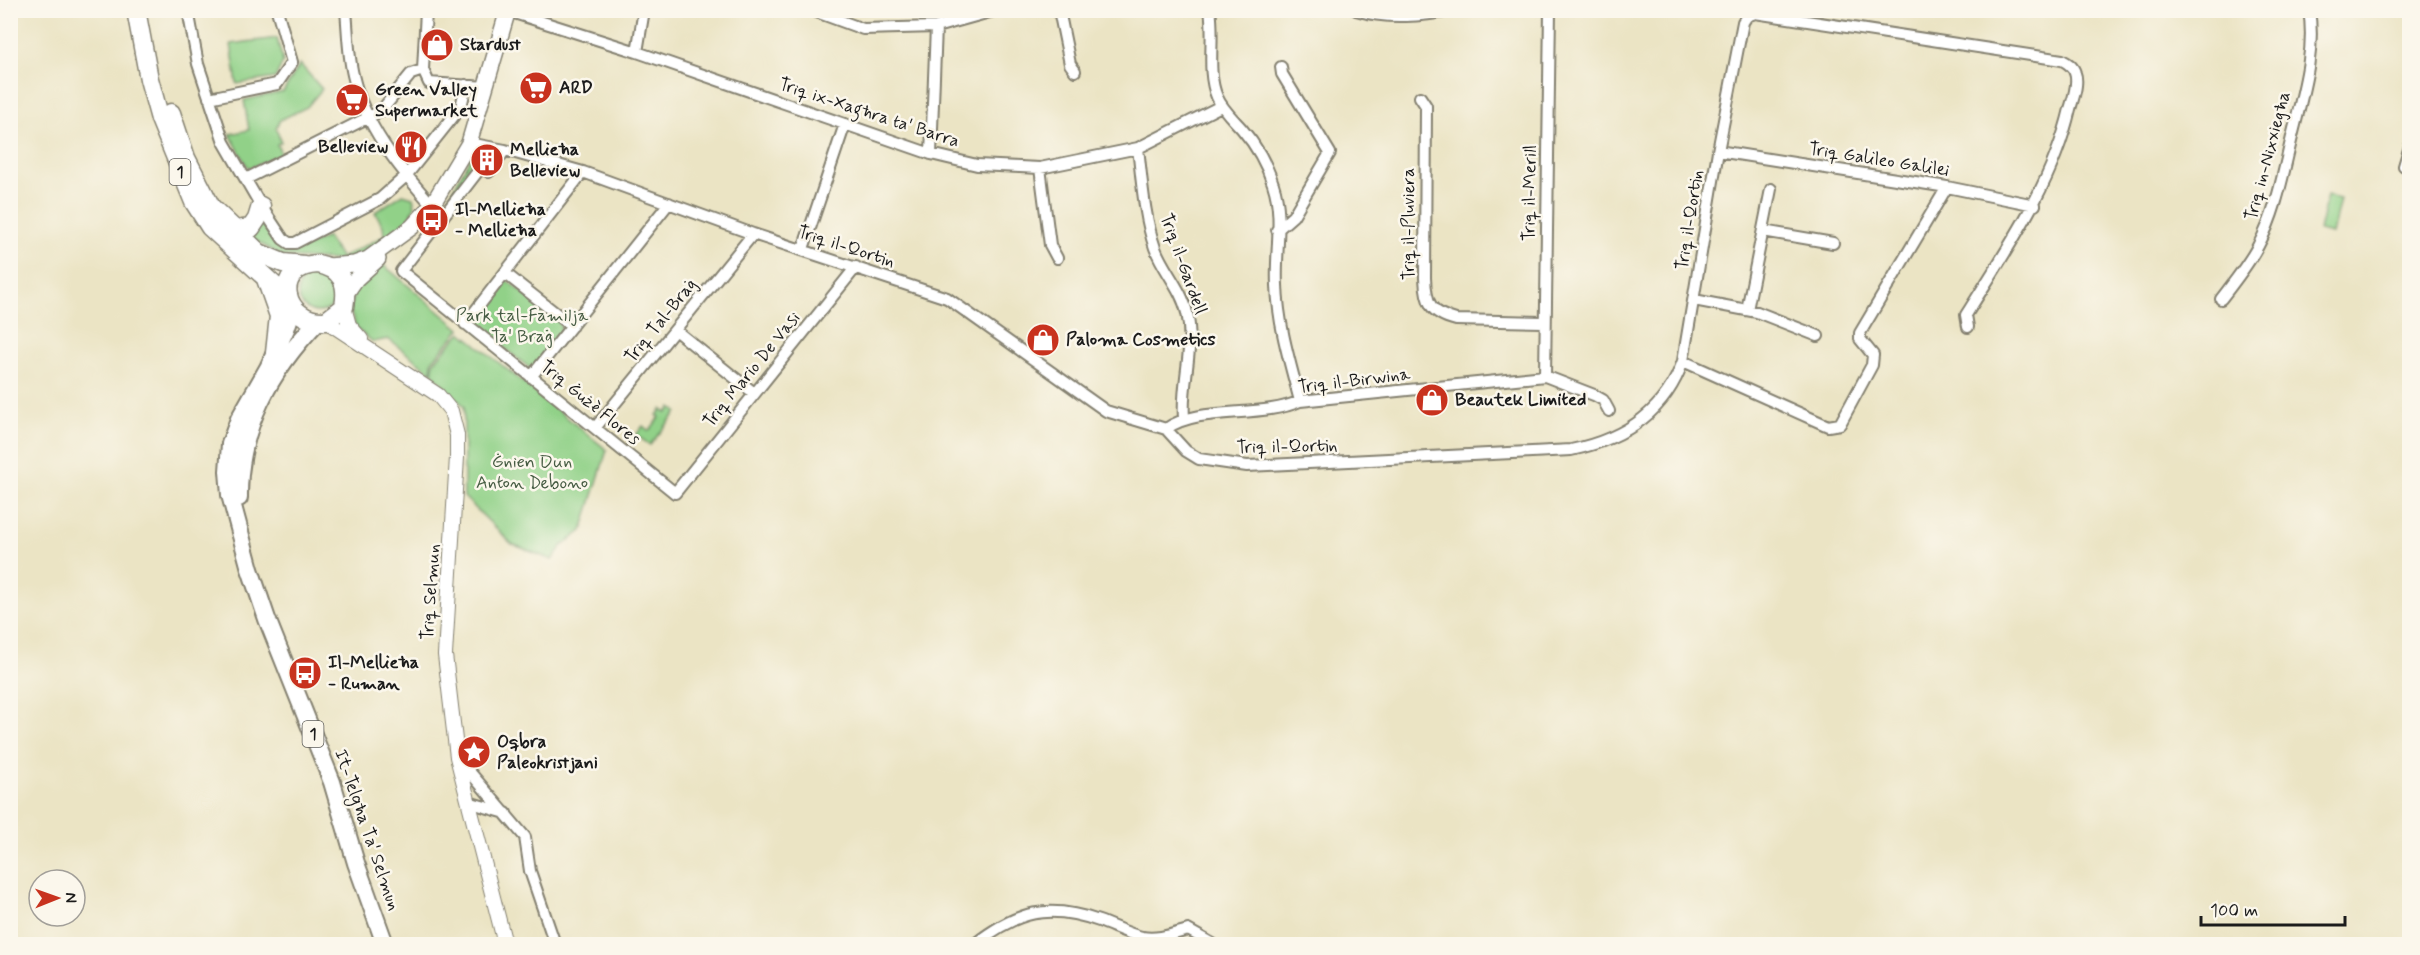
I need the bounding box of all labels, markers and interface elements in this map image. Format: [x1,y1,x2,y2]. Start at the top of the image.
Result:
shop icon: Stardust [419,27,455,63]
place label: Stardust [460,33,521,57]
supermarket icon: ARD [518,70,554,106]
street label: Triq ix-Xagħra ta' Barra [775,72,962,155]
place label: ARD [559,76,593,100]
place label: Green Valley Supermarket [375,78,478,123]
supermarket icon: Green Valley Supermarket [334,82,370,118]
street label: Triq in-Nixxiegħa [2239,89,2297,223]
restaurant icon: Belleview [393,129,429,165]
place label: Belleview [318,135,388,159]
street label: Triq Galileo Galilei [1807,137,1951,183]
place label: Mellieħa Belleview [510,138,580,183]
building icon: Mellieħa Belleview [469,142,505,178]
street label: Triq il-Merill [1517,145,1543,241]
road number: 1 [170,159,190,185]
street label: Triq il-Pluviera [1397,168,1421,280]
street label: Triq il-Qortin [1670,168,1710,272]
place label: Il-Mellieħa - Mellieħa [455,198,546,243]
bus stop icon: Il-Mellieħa - Mellieħa [414,202,450,238]
street label: Triq il-Gardell [1154,210,1212,318]
street label: Triq il-Qortin [794,220,898,274]
street label: Triq Tal-Braġ [619,273,703,369]
park label: Park tal-Familja Ta' Braġ [456,304,588,349]
street label: Triq Mario De Vasi [698,307,806,433]
shop icon: Paloma Cosmetics [1025,322,1061,358]
place label: Paloma Cosmetics [1066,328,1215,352]
street label: Triq Ġużè Flores [535,355,645,451]
street label: Triq il-Birwina [1296,362,1412,400]
shop icon: Beautek Limited [1414,382,1450,418]
place label: Beautek Limited [1455,388,1586,412]
street label: Triq il-Qortin [1236,434,1338,460]
park label: Ġnien Dun Anton Debono [476,450,588,495]
street label: Triq Selmun [416,543,446,641]
place label: Il-Mellieħa - Ruman [328,651,419,696]
bus stop icon: Il-Mellieħa - Ruman [287,655,323,691]
road number: 1 [302,721,324,747]
place label: Oqbra Paleokristjani [497,730,598,775]
place icon: Oqbra Paleokristjani [456,734,492,770]
street label: It-Telgħa Ta' Selmun [327,746,406,914]
north arrow [27,868,87,928]
scale bar [2201,889,2345,927]
text: N [60,892,81,903]
text: 100 m [2210,899,2258,923]

